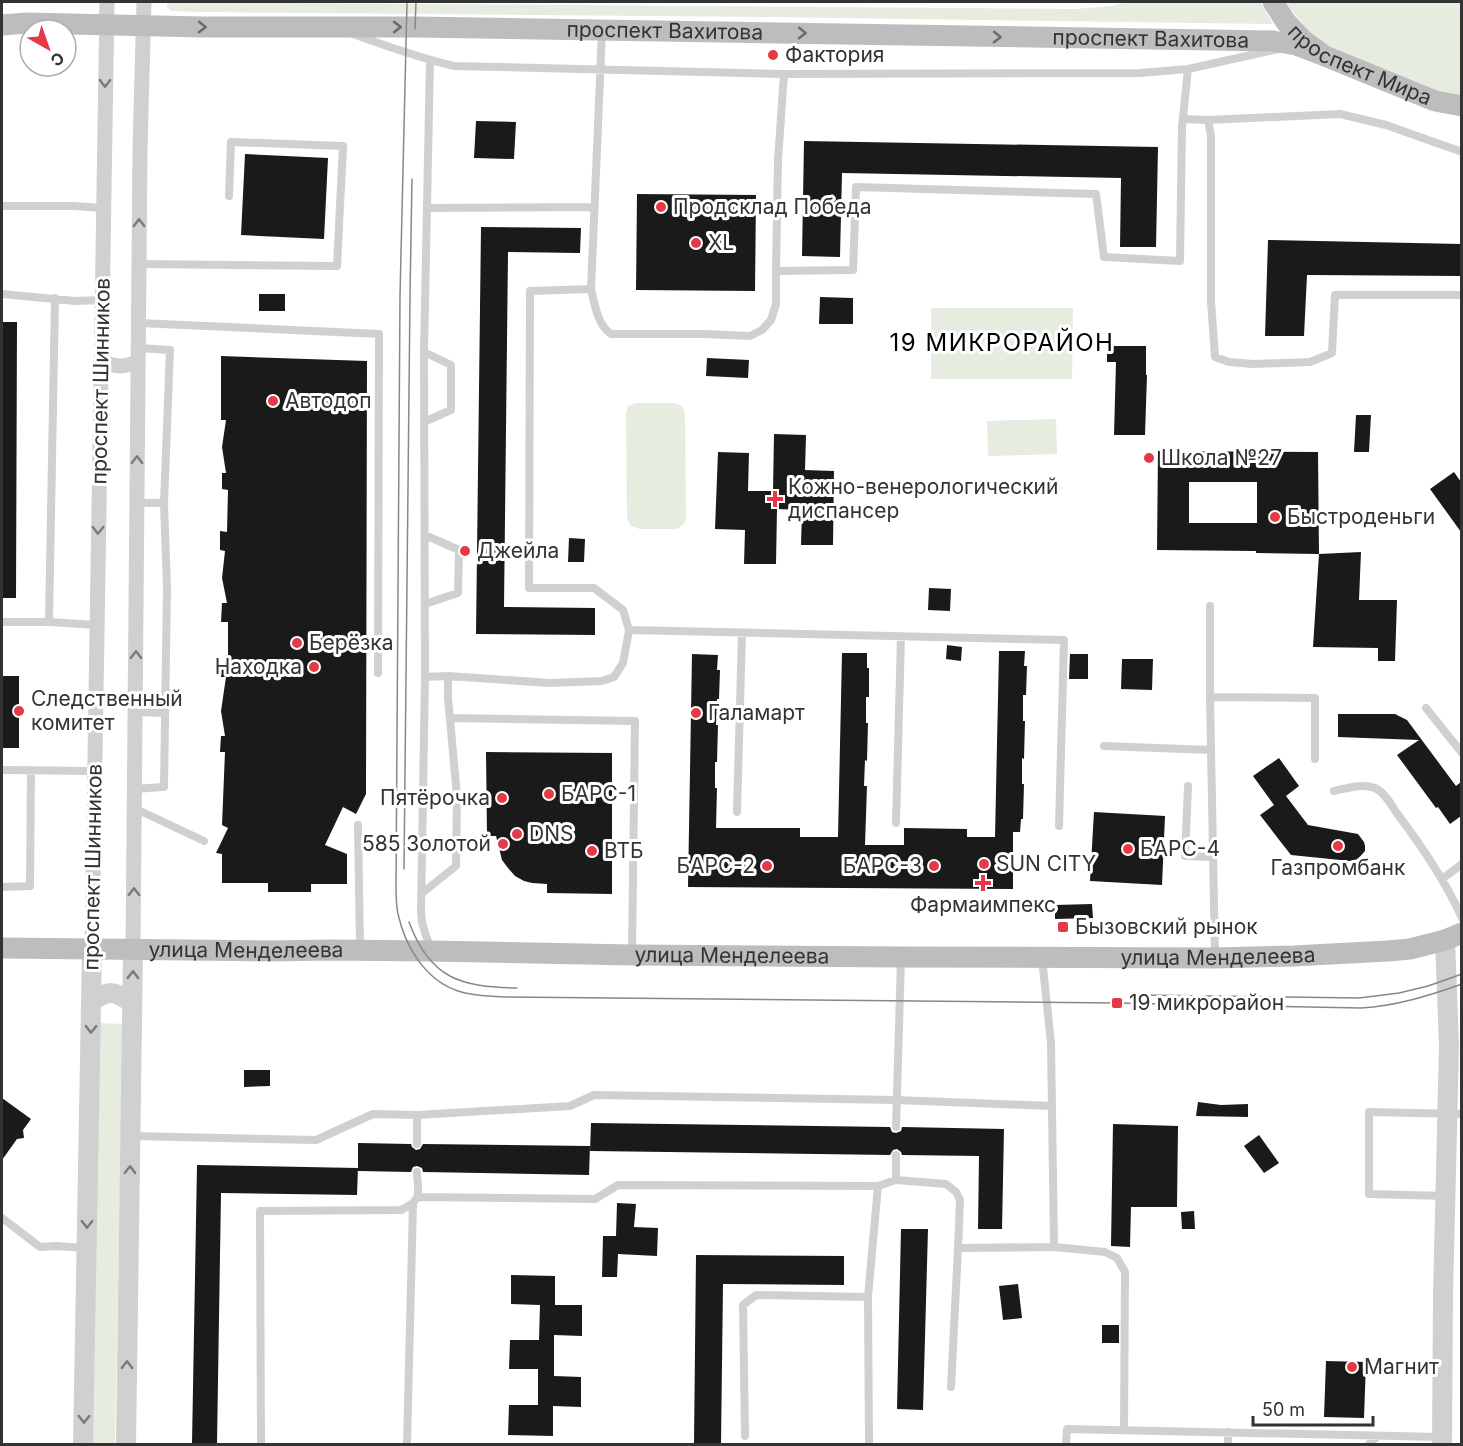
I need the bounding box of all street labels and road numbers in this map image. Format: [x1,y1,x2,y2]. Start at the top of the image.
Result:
street label: проспект Вахитова [566,16,763,45]
street label: проспект Мира [1283,19,1436,110]
street label: проспект Вахитова [1052,24,1249,53]
street label: проспект Шинников [86,277,115,484]
street label: проспект Шинников [78,763,107,970]
street label: улица Менделеева [148,937,344,963]
street label: улица Менделеева [634,942,830,968]
street label: улица Менделеева [1120,942,1316,970]

